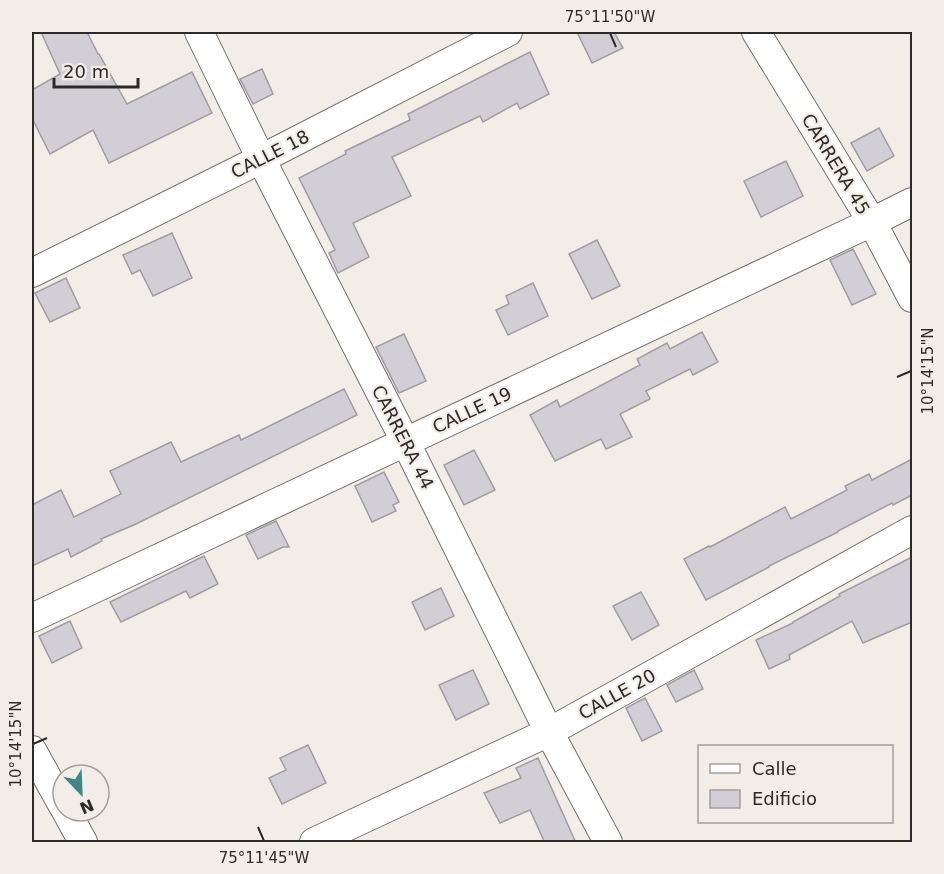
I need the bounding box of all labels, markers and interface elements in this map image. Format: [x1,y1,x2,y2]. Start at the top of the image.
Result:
text: 75°11'50"W [565,8,655,26]
scale bar [54,51,138,89]
text: 20 m [63,61,109,82]
street label: CARRERA 45 [798,110,874,218]
street label: CALLE 18 [227,125,313,183]
text: 10°14'15"N [919,327,937,415]
street label: CARRERA 44 [368,381,438,493]
street label: CALLE 19 [429,383,515,437]
street label: CALLE 20 [575,664,659,724]
text: 10°14'15"N [7,700,25,788]
legend [698,745,893,823]
text: Calle [752,758,797,779]
north arrow [51,763,111,823]
text: Edificio [752,788,817,809]
text: N [77,795,97,818]
text: 75°11'45"W [219,849,309,867]

